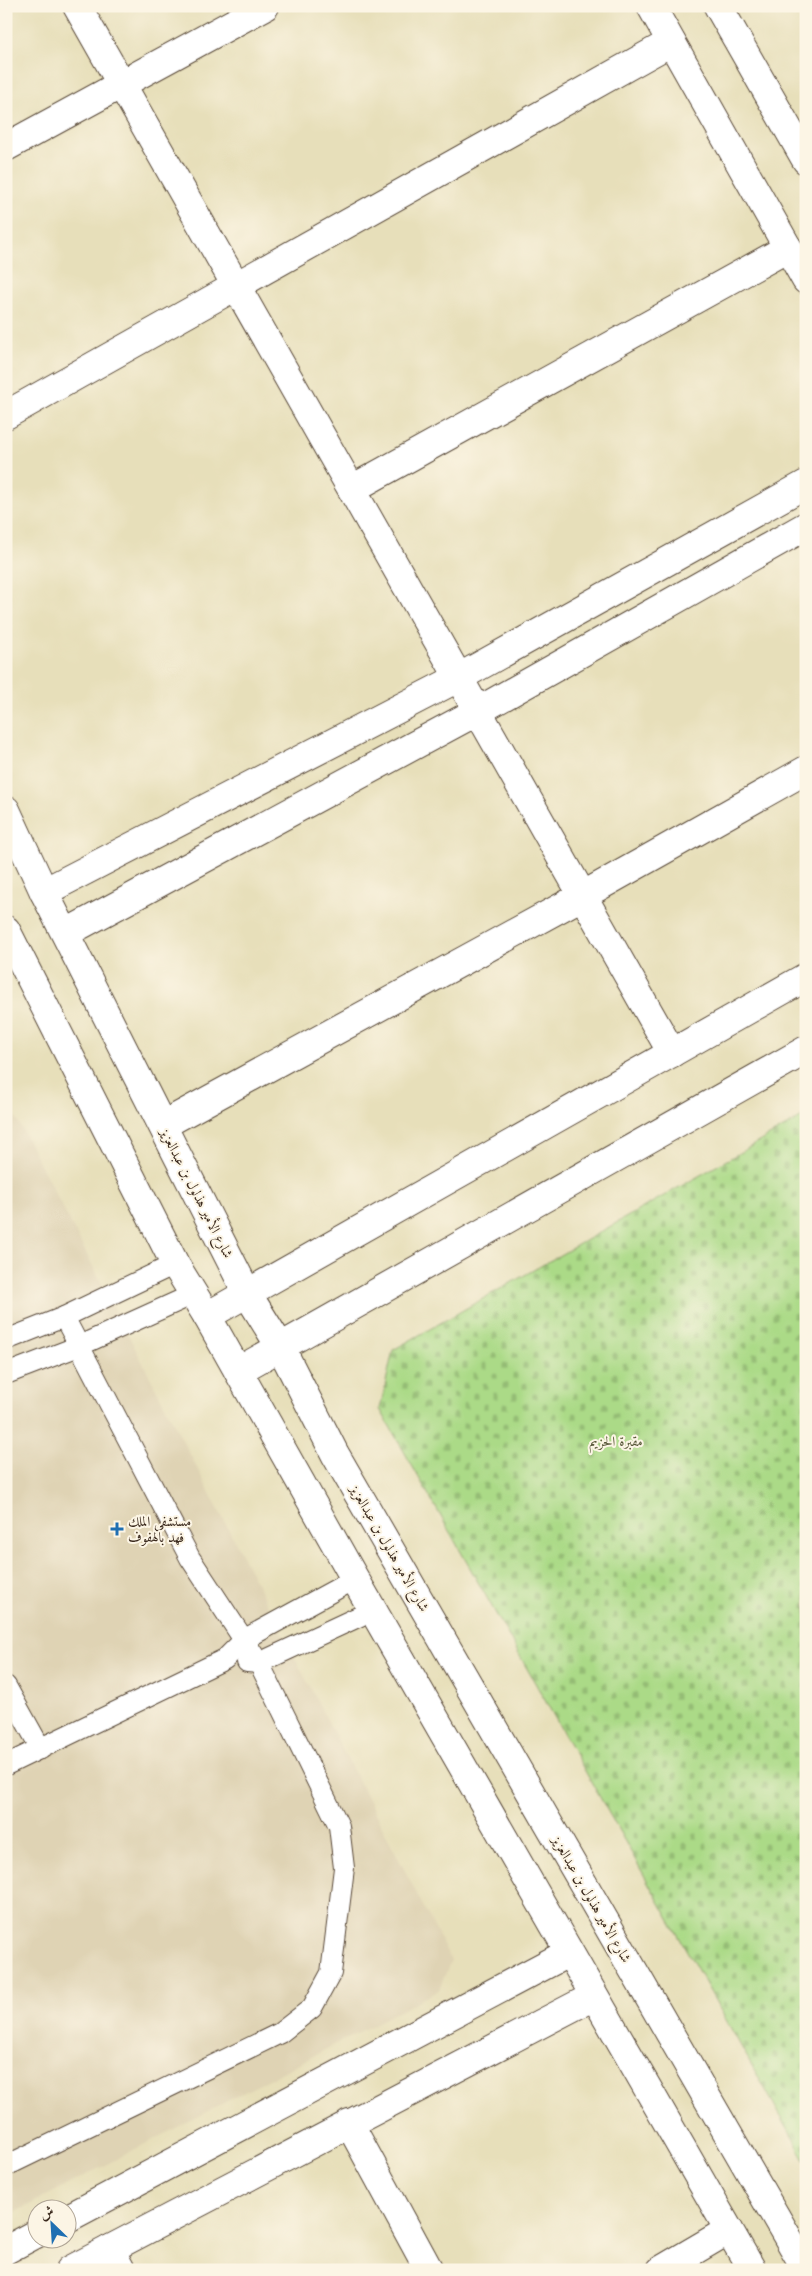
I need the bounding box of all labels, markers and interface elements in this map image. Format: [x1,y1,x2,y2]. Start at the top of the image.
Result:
street label: شارع الأمير هذلول بن عبدالعزيز [153,1123,238,1262]
park label: مقبرة الحزيم [589,1432,643,1454]
street label: شارع الأمير هذلول بن عبدالعزيز [343,1479,435,1616]
place label: مستشفى الملك فهد بالهفوف [128,1512,191,1546]
marker: مستشفى الملك فهد بالهفوف [110,1522,124,1536]
street label: شارع الأمير هذلول بن عبدالعزيز [545,1830,637,1967]
north arrow [28,2198,78,2248]
text: ش [36,2201,57,2223]

